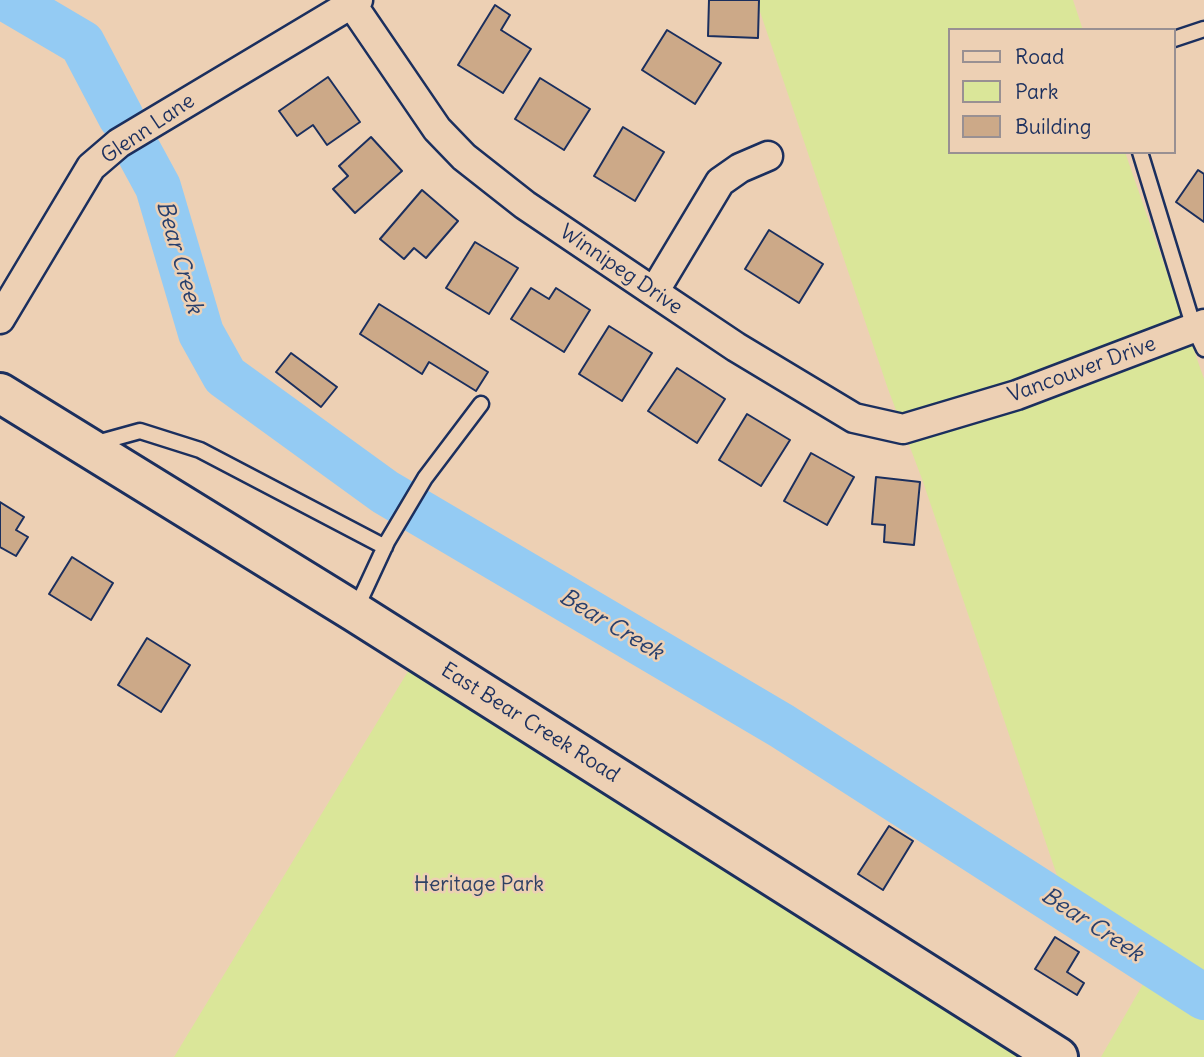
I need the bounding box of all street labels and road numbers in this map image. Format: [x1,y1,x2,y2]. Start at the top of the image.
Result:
street label: Glenn Lane [96,89,200,169]
street label: Winnipeg Drive [555,220,687,320]
street label: Vancouver Drive [1005,332,1159,408]
street label: East Bear Creek Road [436,658,624,788]

